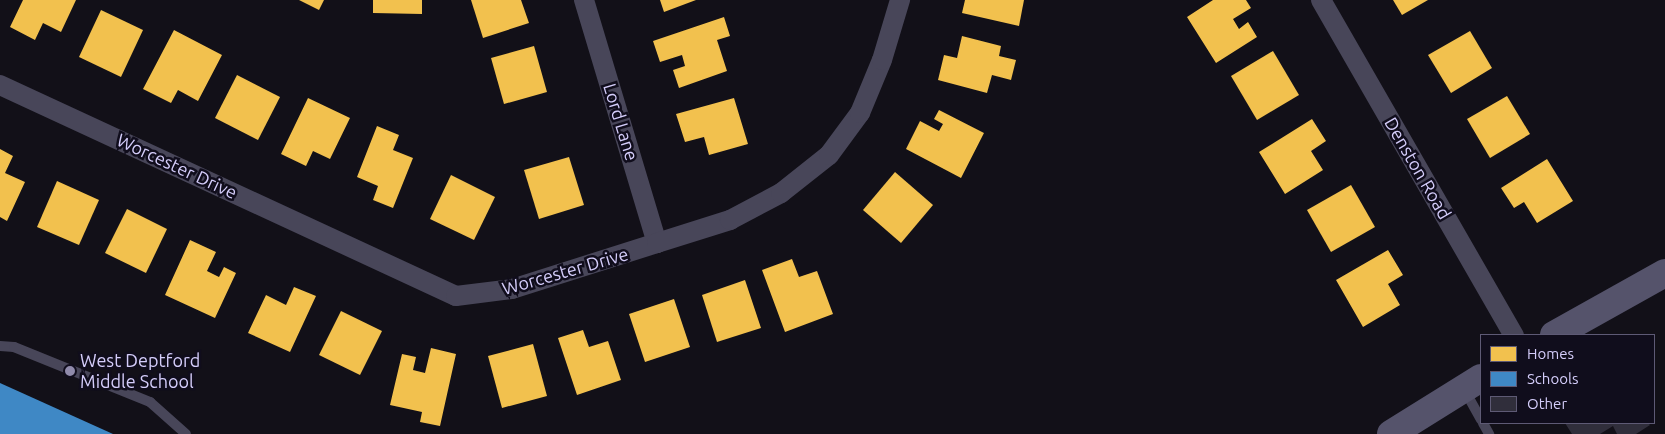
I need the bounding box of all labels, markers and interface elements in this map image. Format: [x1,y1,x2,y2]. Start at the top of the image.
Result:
street label: Lord Lane [599,81,643,163]
street label: Denston Road [1380,113,1456,223]
street label: Worcester Drive [113,129,241,203]
street label: Worcester Drive [499,243,631,299]
legend [1480,334,1655,424]
text: Homes [1527,345,1574,362]
place label: West Deptford Middle School [80,350,200,392]
marker: West Deptford Middle School [64,365,76,377]
text: Schools [1527,370,1578,387]
text: Other [1527,395,1567,412]

